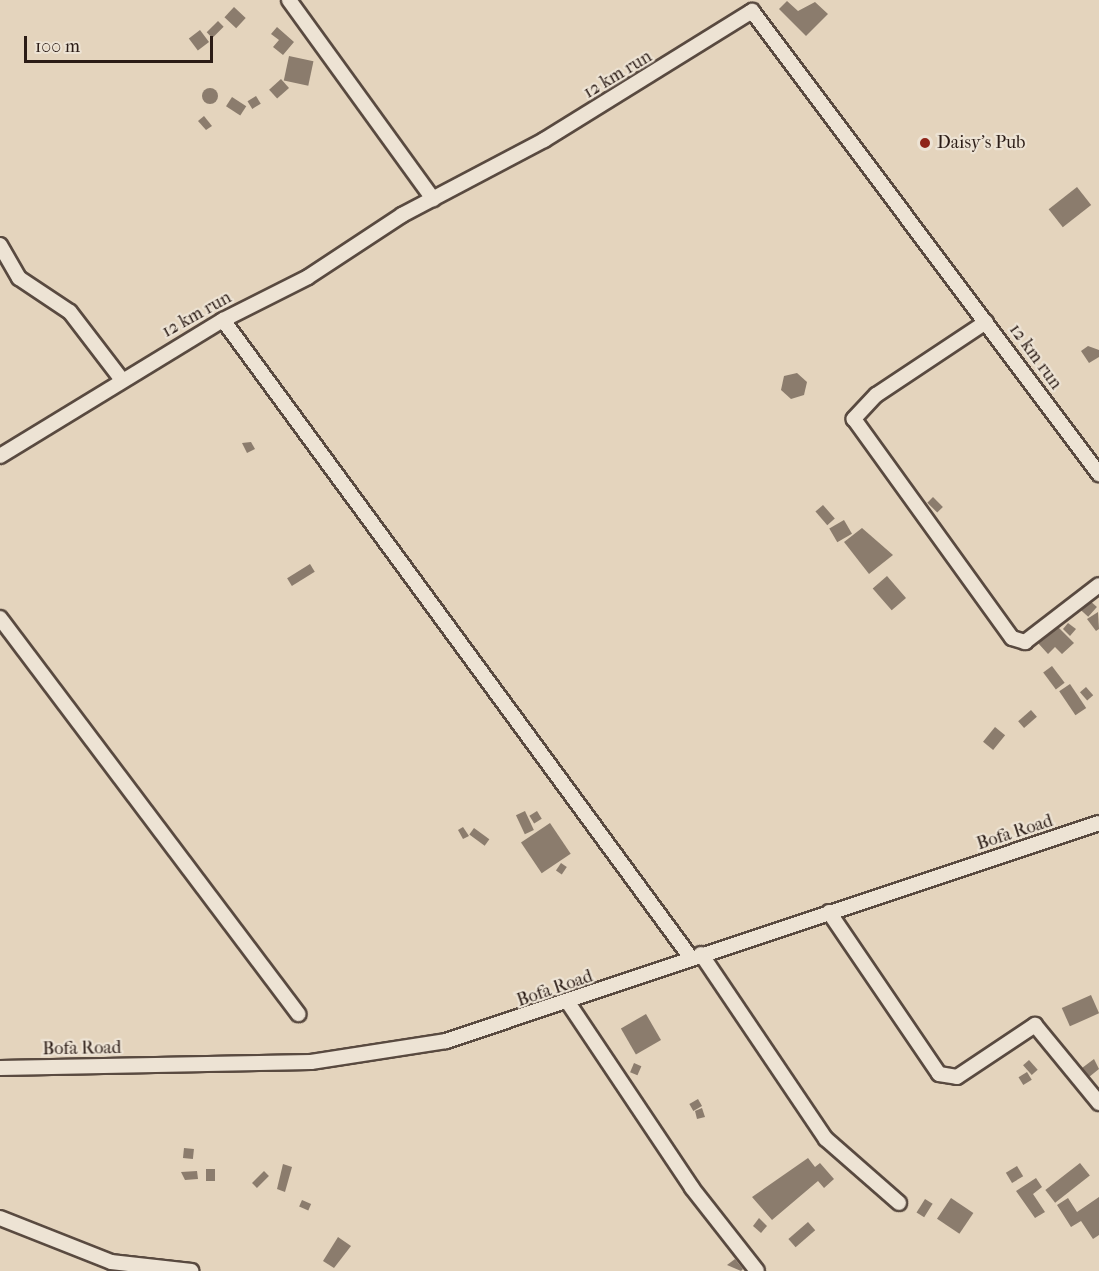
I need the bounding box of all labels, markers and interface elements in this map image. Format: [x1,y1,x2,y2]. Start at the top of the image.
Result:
scale bar [27,24,216,62]
text: 100 m [35,36,80,57]
street label: 12 km run [580,46,656,104]
place label: Daisy's Pub [937,132,1026,154]
marker: Daisy's Pub [918,136,932,150]
street label: 12 km run [159,287,235,343]
street label: 12 km run [1004,320,1066,394]
street label: Bofa Road [974,811,1056,855]
street label: Bofa Road [514,966,596,1012]
street label: Bofa Road [42,1038,122,1060]

